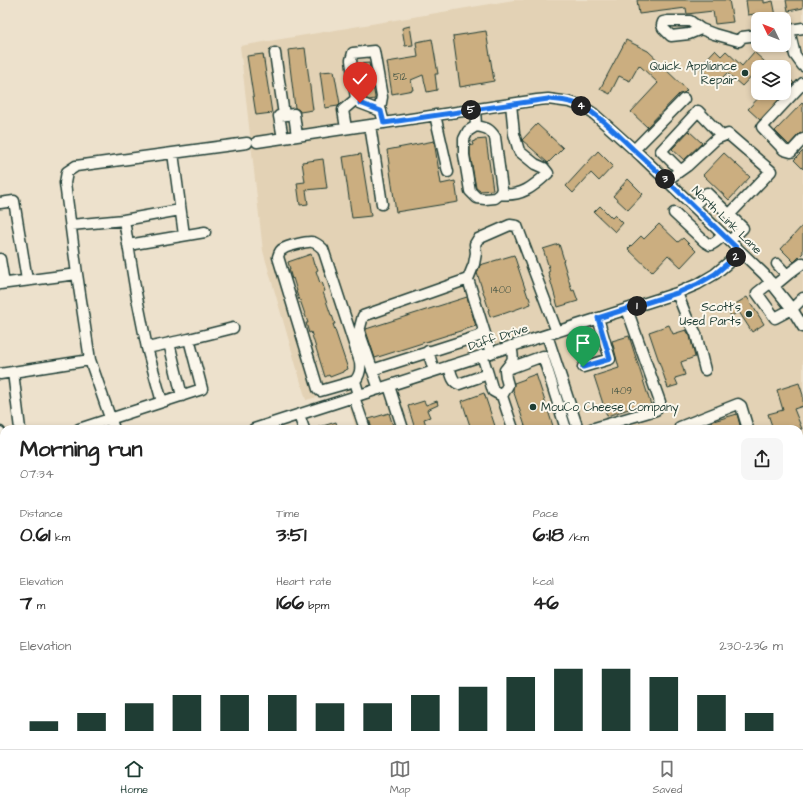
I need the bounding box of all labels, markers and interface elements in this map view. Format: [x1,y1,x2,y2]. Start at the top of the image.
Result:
north arrow [751,12,791,52]
map controls [751,12,791,100]
place label: Quick Appliance Repair [650,58,737,89]
button: layers [751,60,791,100]
pin [343,62,377,103]
icon: check [349,68,371,90]
marker: Quick Appliance Repair [740,68,750,78]
house number: 512 [393,70,407,84]
pin: 4 [571,96,591,116]
text: 4 [577,98,585,113]
pin: 5 [461,100,481,120]
text: 5 [467,102,475,117]
pin: 3 [655,169,675,189]
text: 3 [662,171,668,186]
street label: North Link Lane [688,182,766,259]
pin: 2 [726,247,746,267]
text: 2 [733,249,739,264]
house number: 1400 [491,283,511,297]
pin: 1 [627,296,647,316]
text: 1 [636,298,638,313]
place label: Scott's Used Parts [680,299,741,330]
marker: Scott's Used Parts [744,309,754,319]
street label: Duff Drive [466,320,531,355]
pin [566,326,600,367]
icon: arrive [572,332,594,354]
house number: 1409 [612,384,632,398]
place label: MouCo Cheese Company [541,399,679,417]
marker: MouCo Cheese Company [528,402,538,412]
text: Morning run [20,434,143,465]
button: share [741,438,783,480]
text: 07:34 [20,465,54,483]
text: Distance [20,506,63,521]
text: Time [276,506,299,521]
text: Pace [533,506,558,521]
text: 0.61 [20,521,51,549]
text: 3:51 [276,521,307,549]
text: 6:18 [533,521,564,549]
text: km [51,530,70,545]
text: /km [564,530,589,545]
text: Elevation [20,574,63,589]
text: Heart rate [276,574,332,589]
text: kcal [533,574,554,589]
text: 7 [20,589,32,617]
text: 166 [276,589,304,617]
text: 46 [533,589,559,617]
text: m [32,598,45,613]
text: bpm [304,598,329,613]
text: Elevation [20,637,71,655]
text: 230–236 m [719,637,783,655]
tab: Home [121,758,148,797]
tab: Map [389,758,411,797]
tab: Saved [652,758,682,797]

